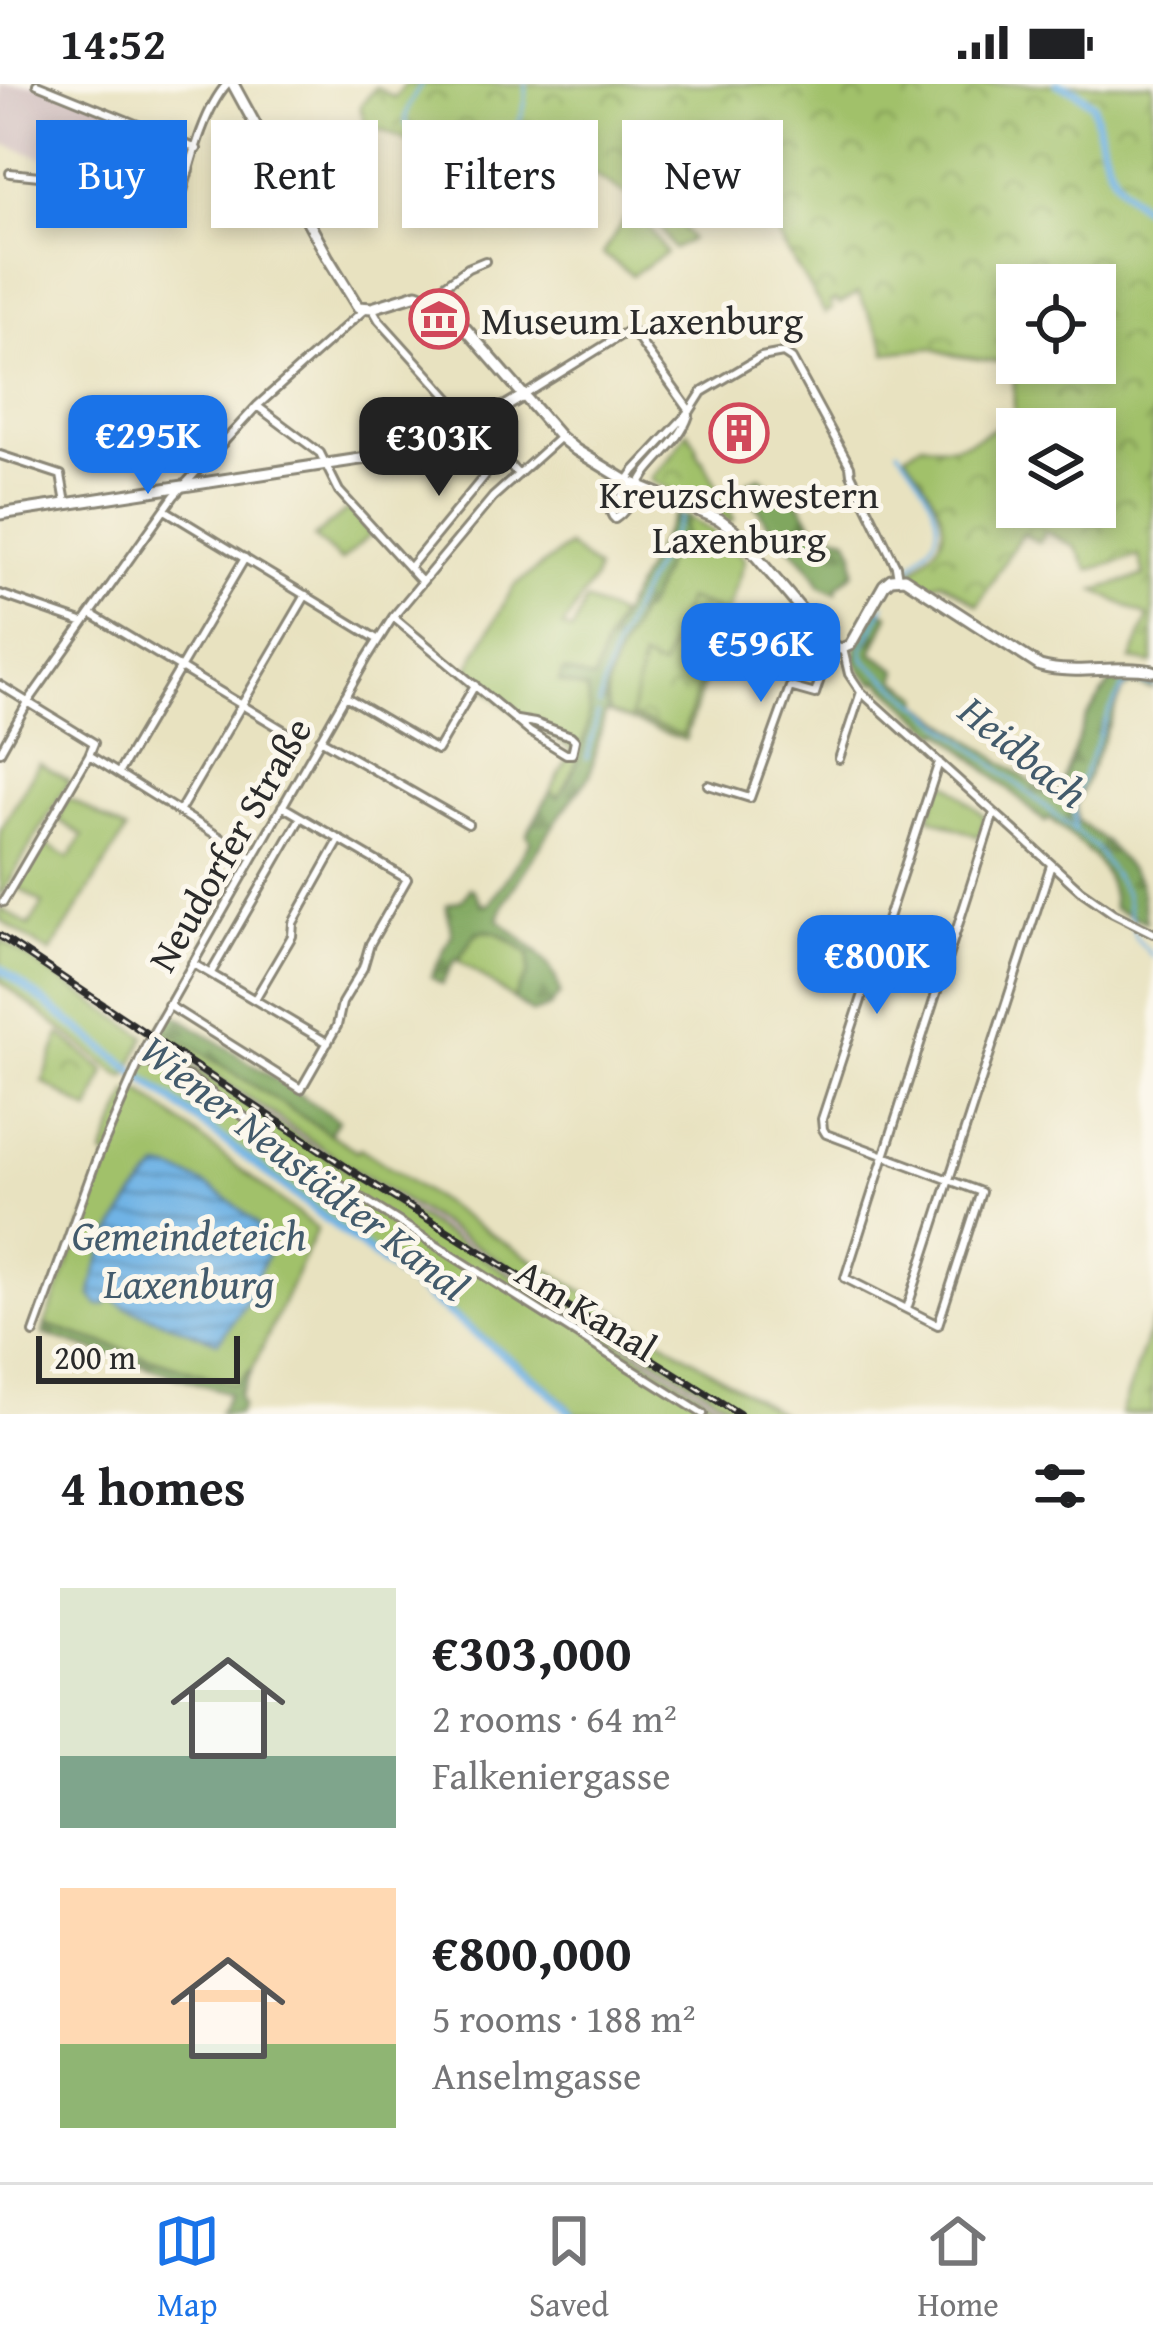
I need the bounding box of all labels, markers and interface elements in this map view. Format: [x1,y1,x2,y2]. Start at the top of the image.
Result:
text: 14:52 [60,10,166,75]
chip: Buy [36,120,187,228]
chip: Rent [211,120,378,228]
chip: Filters [402,120,598,228]
chip: New [622,120,783,228]
map controls [996,264,1116,528]
button: locate [996,264,1116,384]
museum icon: Museum Laxenburg [408,288,470,350]
place label: Museum Laxenburg [481,291,804,348]
pin: €295K [64,395,232,497]
pin: €303K [355,397,523,499]
building icon: Kreuzschwestern Laxenburg [708,402,770,464]
text: €295K [95,405,201,462]
text: €303K [386,407,492,464]
button: layers [996,408,1116,528]
place label: Kreuzschwestern Laxenburg [599,465,879,567]
pin: €596K [677,603,845,705]
text: €596K [708,613,814,670]
water label: Heidbach [946,679,1102,822]
street label: Neudorfer Straße [133,706,325,982]
pin: €800K [793,915,961,1017]
text: €800K [824,925,930,982]
water label: Wiener Neustädter Kanal [128,1019,482,1315]
water label: Gemeindeteich Laxenburg [72,1204,306,1313]
street label: Am Kanal [505,1243,669,1375]
scale bar [36,1330,240,1383]
text: 200 m [54,1333,136,1381]
text: 4 homes [60,1449,246,1524]
icon: filters [1027,1453,1093,1519]
text: €303,000 [432,1614,631,1689]
icon: home [156,1636,300,1780]
text: 2 rooms · 64 m² [432,1689,677,1746]
text: Falkeniergasse [432,1746,671,1803]
text: €800,000 [432,1914,631,1989]
icon: home [156,1936,300,2080]
text: 5 rooms · 188 m² [432,1989,696,2046]
text: Anselmgasse [432,2046,641,2103]
tab: Map [154,2208,220,2328]
tab: Saved [529,2208,609,2328]
tab: Home [917,2208,999,2328]

